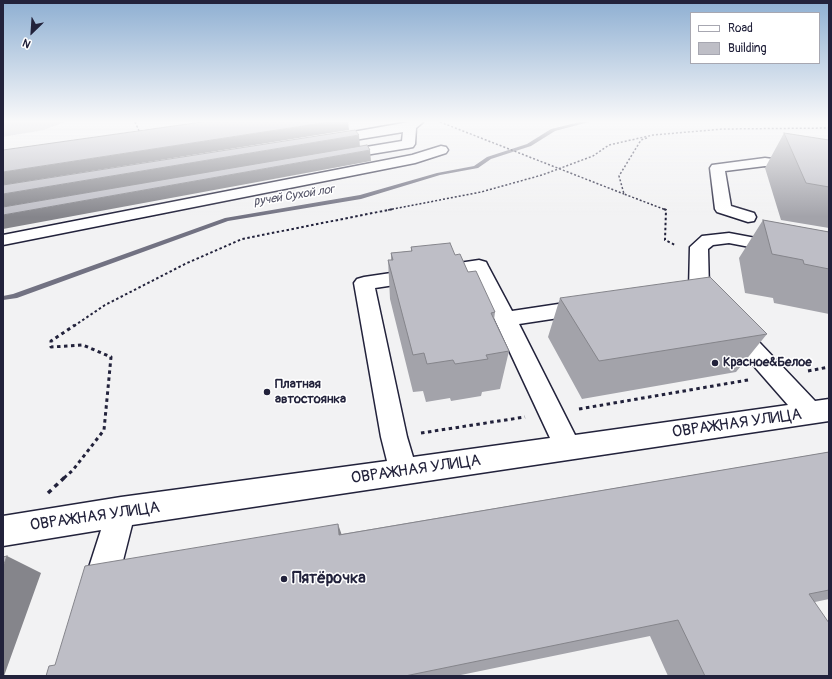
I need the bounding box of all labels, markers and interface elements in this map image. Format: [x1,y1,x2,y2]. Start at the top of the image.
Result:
north arrow [12,12,52,52]
legend [690,12,820,64]
text: Road [728,21,753,36]
text: N [21,36,33,51]
text: Building [728,41,767,56]
water label: ручей Сухой лог [253,183,335,209]
place label: Красное&Белое [723,355,812,371]
marker: Красное&Белое [710,358,720,368]
place label: Платная автостоянка [275,377,346,408]
marker: Платная автостоянка [262,387,272,397]
street label: ОВРАЖНАЯ УЛИЦА [671,405,803,443]
street label: ОВРАЖНАЯ УЛИЦА [350,451,482,489]
street label: ОВРАЖНАЯ УЛИЦА [29,498,161,536]
place label: Пятёрочка [292,569,366,589]
marker: Пятёрочка [279,574,289,584]

